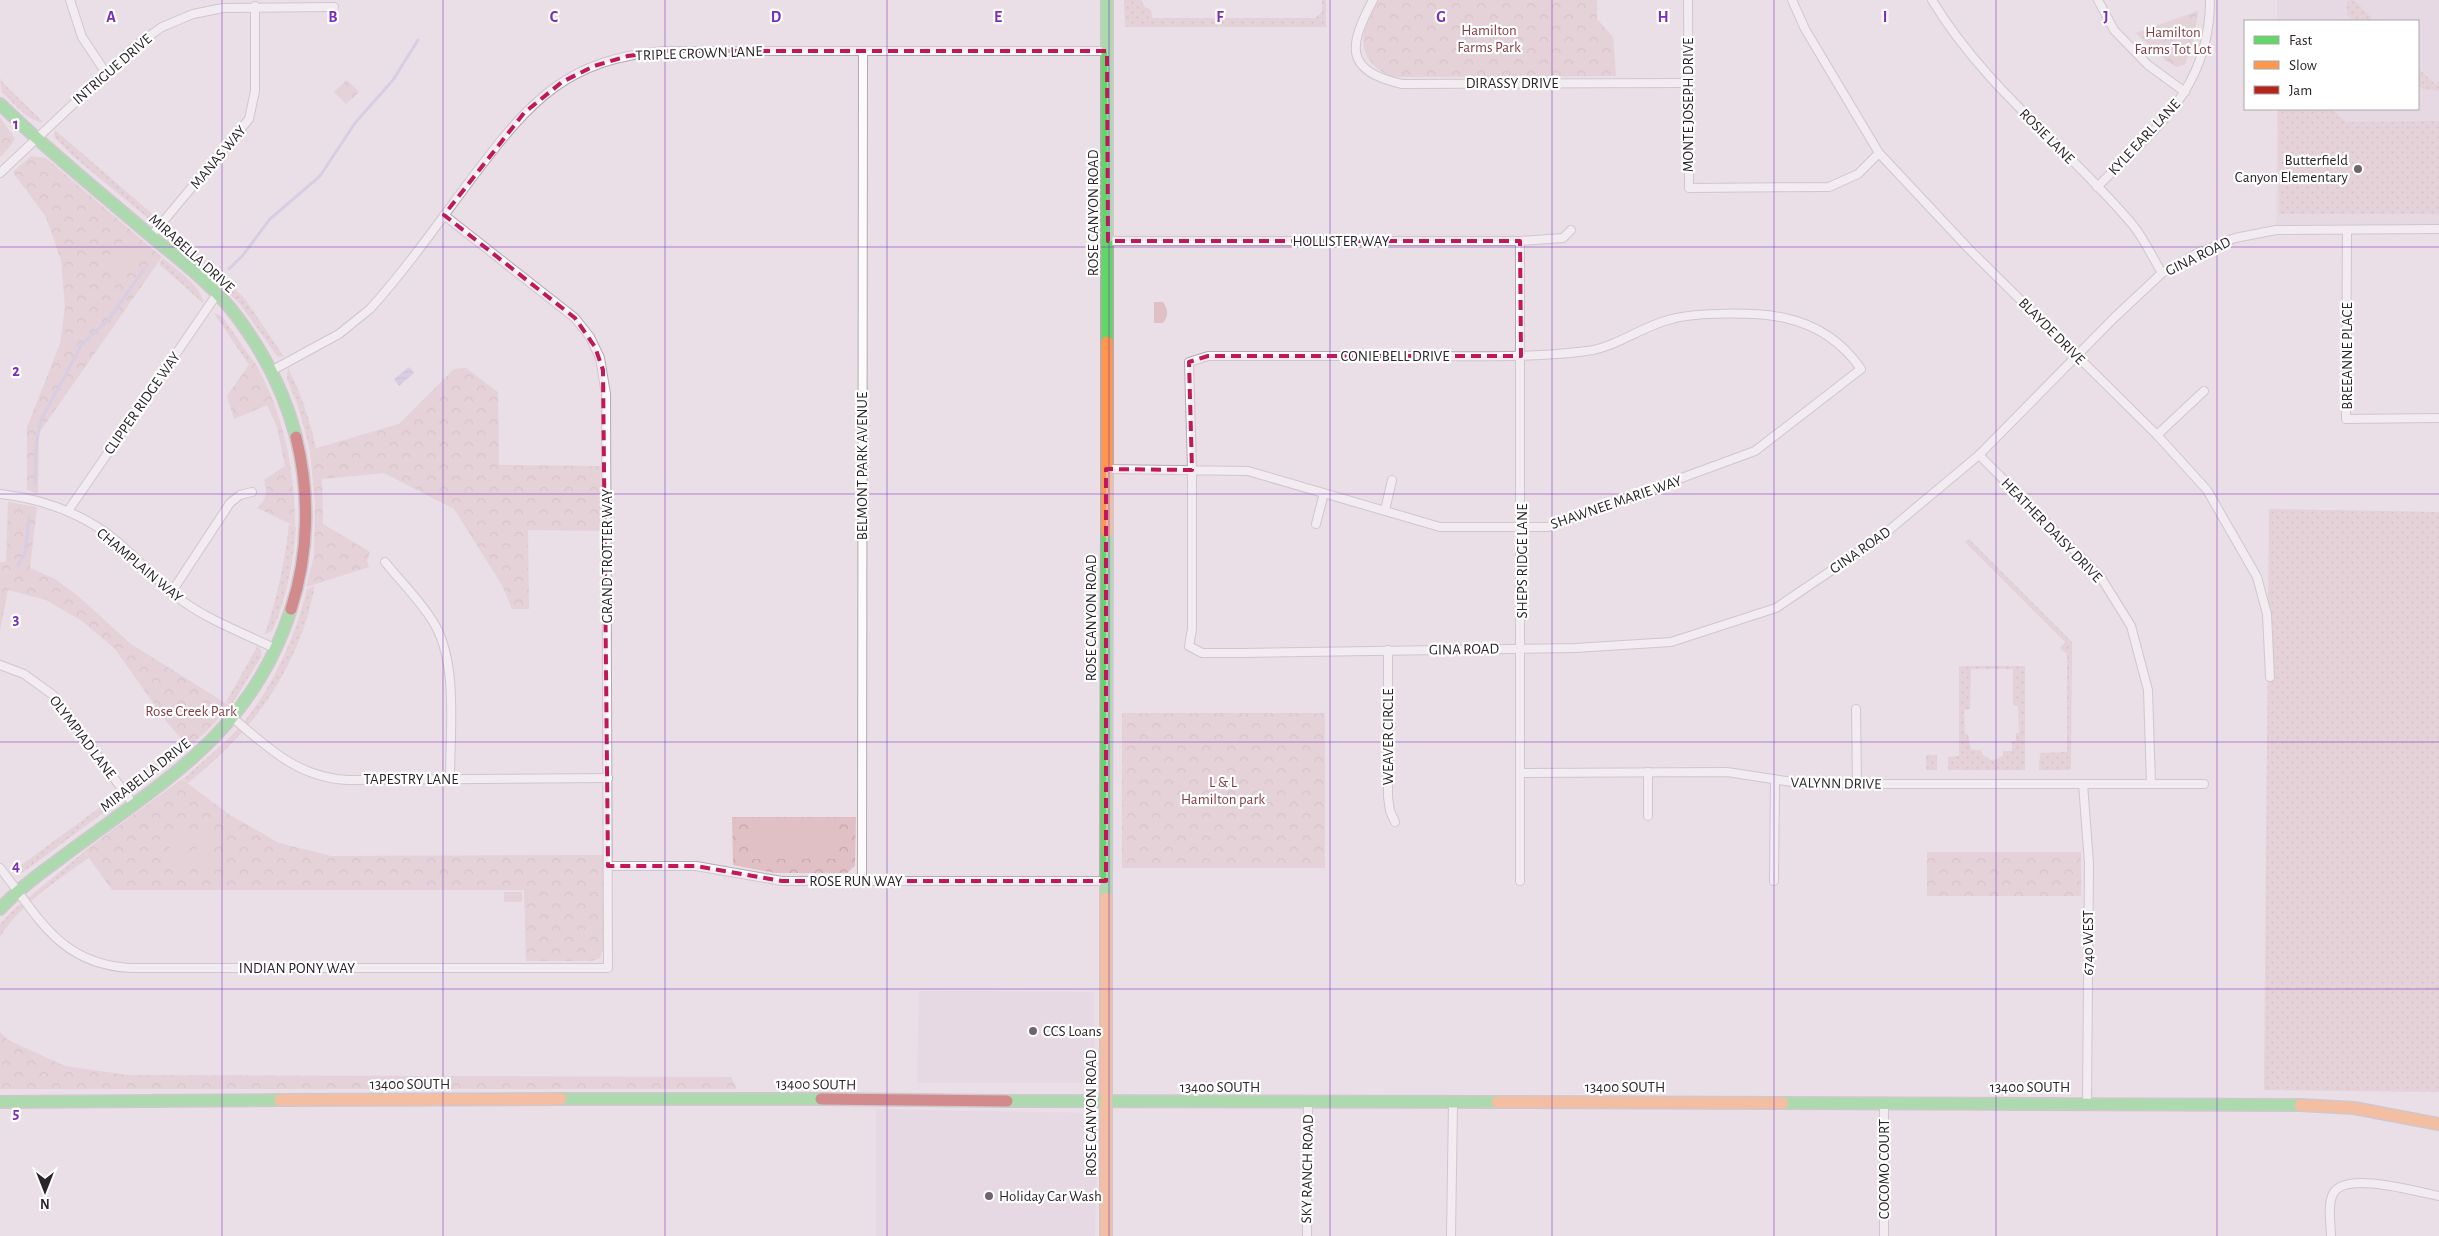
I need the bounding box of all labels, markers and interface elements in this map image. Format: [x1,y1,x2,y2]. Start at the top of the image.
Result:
text: A [106,9,116,25]
text: B [328,9,338,25]
text: C [550,9,559,25]
text: D [771,9,782,25]
text: E [994,9,1002,25]
text: F [1216,9,1224,25]
text: G [1436,9,1446,25]
text: H [1657,9,1669,25]
text: I [1883,9,1887,25]
text: J [2103,9,2109,25]
legend [2244,20,2419,110]
park label: Hamilton Farms Park [1457,23,1521,55]
park label: Hamilton Farms Tot Lot [2135,25,2212,57]
street label: INTRIGUE DRIVE [70,31,155,108]
text: Fast [2289,33,2313,48]
street label: MONTE JOSEPH DRIVE [1681,38,1696,172]
street label: TRIPLE CROWN LANE [635,44,763,63]
text: Slow [2289,58,2317,73]
street label: DIRASSY DRIVE [1466,76,1558,91]
text: Jam [2289,83,2312,98]
street label: KYLE EARL LANE [2106,97,2183,178]
street label: ROSIE LANE [2016,106,2077,167]
text: 1 [13,116,19,132]
street label: MANAS WAY [188,123,249,192]
street label: ROSE CANYON ROAD [1086,149,1101,276]
place label: Butterfield Canyon Elementary [2235,153,2349,185]
marker: Butterfield Canyon Elementary [2352,163,2364,175]
street label: MIRABELLA DRIVE [146,211,237,295]
street label: HOLLISTER WAY [1292,234,1390,249]
street label: GINA ROAD [2163,234,2233,279]
street label: BLAYDE DRIVE [2016,295,2088,367]
street label: BREEANNE PLACE [2340,302,2355,410]
street label: CLIPPER RIDGE WAY [101,349,183,457]
street label: CONIE BELL DRIVE [1341,349,1450,364]
text: 2 [12,363,20,379]
street label: BELMONT PARK AVENUE [855,392,870,540]
street label: SHAWNEE MARIE WAY [1549,473,1684,532]
street label: HEATHER DAISY DRIVE [1998,475,2105,585]
street label: GRAND TROTTER WAY [600,489,615,623]
street label: SHEPS RIDGE LANE [1515,503,1530,619]
street label: GINA ROAD [1827,524,1894,577]
street label: CHAMPLAIN WAY [94,525,186,606]
street label: ROSE CANYON ROAD [1084,554,1099,681]
text: 3 [13,611,20,627]
street label: GINA ROAD [1429,641,1500,658]
street label: WEAVER CIRCLE [1381,689,1396,785]
street label: OLYMPIAD LANE [47,693,119,782]
park label: Rose Creek Park [145,704,237,719]
street label: MIRABELLA DRIVE [98,736,193,815]
street label: TAPESTRY LANE [363,772,459,787]
park label: L & L Hamilton park [1181,775,1265,807]
street label: VALYNN DRIVE [1791,775,1881,792]
text: 4 [12,858,20,874]
street label: ROSE RUN WAY [809,874,903,889]
street label: 6740 WEST [2081,909,2096,976]
street label: INDIAN PONY WAY [239,961,355,976]
place label: CCS Loans [1043,1024,1102,1039]
marker: CCS Loans [1027,1025,1039,1037]
street label: ROSE CANYON ROAD [1084,1049,1099,1176]
street label: 13400 SOUTH [776,1076,856,1093]
street label: 13400 SOUTH [370,1077,450,1092]
street label: 13400 SOUTH [1180,1080,1260,1095]
street label: 13400 SOUTH [1585,1080,1665,1095]
street label: 13400 SOUTH [1990,1080,2070,1095]
text: 5 [13,1105,20,1121]
street label: SKY RANCH ROAD [1299,1114,1316,1224]
street label: COCOMO COURT [1877,1118,1892,1219]
north arrow [20,1166,70,1216]
place label: Holiday Car Wash [999,1189,1102,1204]
marker: Holiday Car Wash [983,1190,995,1202]
text: N [40,1196,50,1210]

